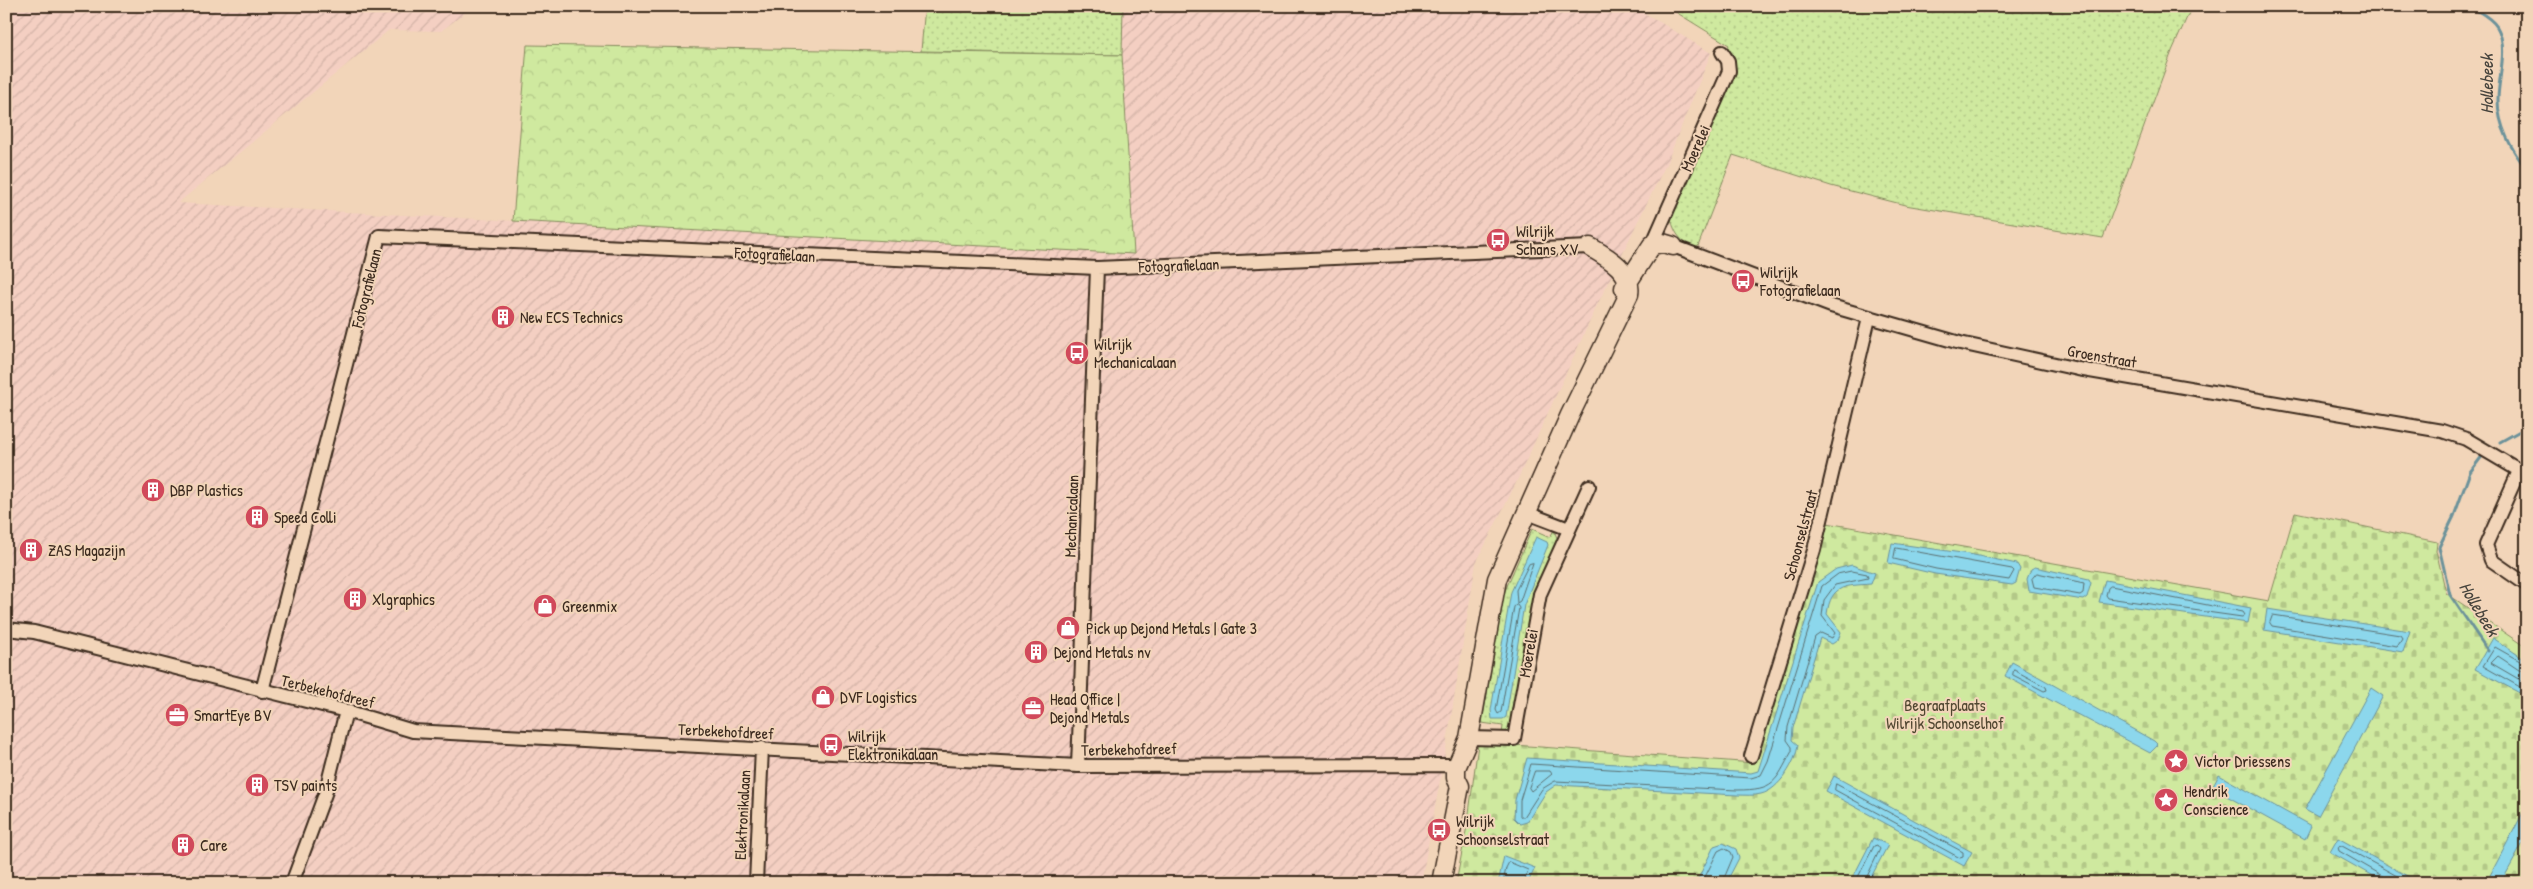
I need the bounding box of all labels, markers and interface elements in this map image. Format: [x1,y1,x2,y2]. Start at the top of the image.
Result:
water label: Hollebeek [2474,53,2499,114]
street label: Moerelei [1675,121,1715,175]
place label: Wilrijk Schans XV [1516,220,1578,260]
bus stop icon: Wilrijk Schans XV [1485,227,1511,253]
street label: Fotografielaan [733,241,816,267]
street label: Fotografielaan [345,246,386,331]
street label: Fotografielaan [1137,253,1220,277]
place label: Wilrijk Fotografielaan [1759,261,1841,301]
bus stop icon: Wilrijk Fotografielaan [1730,268,1756,294]
building icon: New ECS Technics [490,304,516,330]
place label: New ECS Technics [520,306,623,328]
place label: Wilrijk Mechanicalaan [1094,333,1176,373]
street label: Groenstraat [2066,339,2139,373]
bus stop icon: Wilrijk Mechanicalaan [1064,340,1090,366]
street label: Mechanicalaan [1059,474,1083,558]
building icon: DBP Plastics [140,477,166,503]
place label: DBP Plastics [170,479,243,501]
street label: Schoonselstraat [1777,487,1823,583]
building icon: Speed Colli [244,504,270,530]
place label: Speed Colli [274,506,337,528]
building icon: ZAS Magazijn [18,537,44,563]
place label: ZAS Magazijn [48,539,126,561]
water label: Hollebeek [2453,577,2506,642]
building icon: Xlgraphics [342,586,368,612]
place label: Xlgraphics [372,588,435,610]
shop icon: Greenmix [532,593,558,619]
place label: Greenmix [562,595,617,617]
shop icon: Pick up Dejond Metals | Gate 3 [1055,615,1081,641]
place label: Pick up Dejond Metals | Gate 3 [1086,617,1257,639]
street label: Moerelei [1513,627,1543,679]
building icon: Dejond Metals nv [1023,639,1049,665]
place label: Dejond Metals nv [1054,641,1151,663]
street label: Terbekehofdreef [279,669,377,713]
shop icon: DVF Logistics [810,684,836,710]
place label: DVF Logistics [840,686,917,708]
place label: Head Office | Dejond Metals [1050,688,1129,728]
park label: Begraafplaats Wilrijk Schoonselhof [1886,694,2004,734]
office icon: Head Office | Dejond Metals [1020,695,1046,721]
office icon: SmartEye BV [164,702,190,728]
place label: SmartEye BV [194,704,271,726]
street label: Terbekehofdreef [678,718,775,745]
place label: Wilrijk Elektronikalaan [848,725,938,765]
bus stop icon: Wilrijk Elektronikalaan [818,732,844,758]
street label: Terbekehofdreef [1081,737,1177,761]
place icon: Victor Driessens [2163,748,2189,774]
place label: Victor Driessens [2194,750,2290,772]
street label: Elektronikalaan [729,769,755,861]
building icon: TSV paints [244,772,270,798]
place label: TSV paints [274,774,337,796]
place label: Hendrik Conscience [2184,780,2249,820]
place icon: Hendrik Conscience [2153,787,2179,813]
place label: Wilrijk Schoonselstraat [1456,810,1550,850]
bus stop icon: Wilrijk Schoonselstraat [1426,817,1452,843]
building icon: Care [170,832,196,858]
place label: Care [200,834,228,856]

